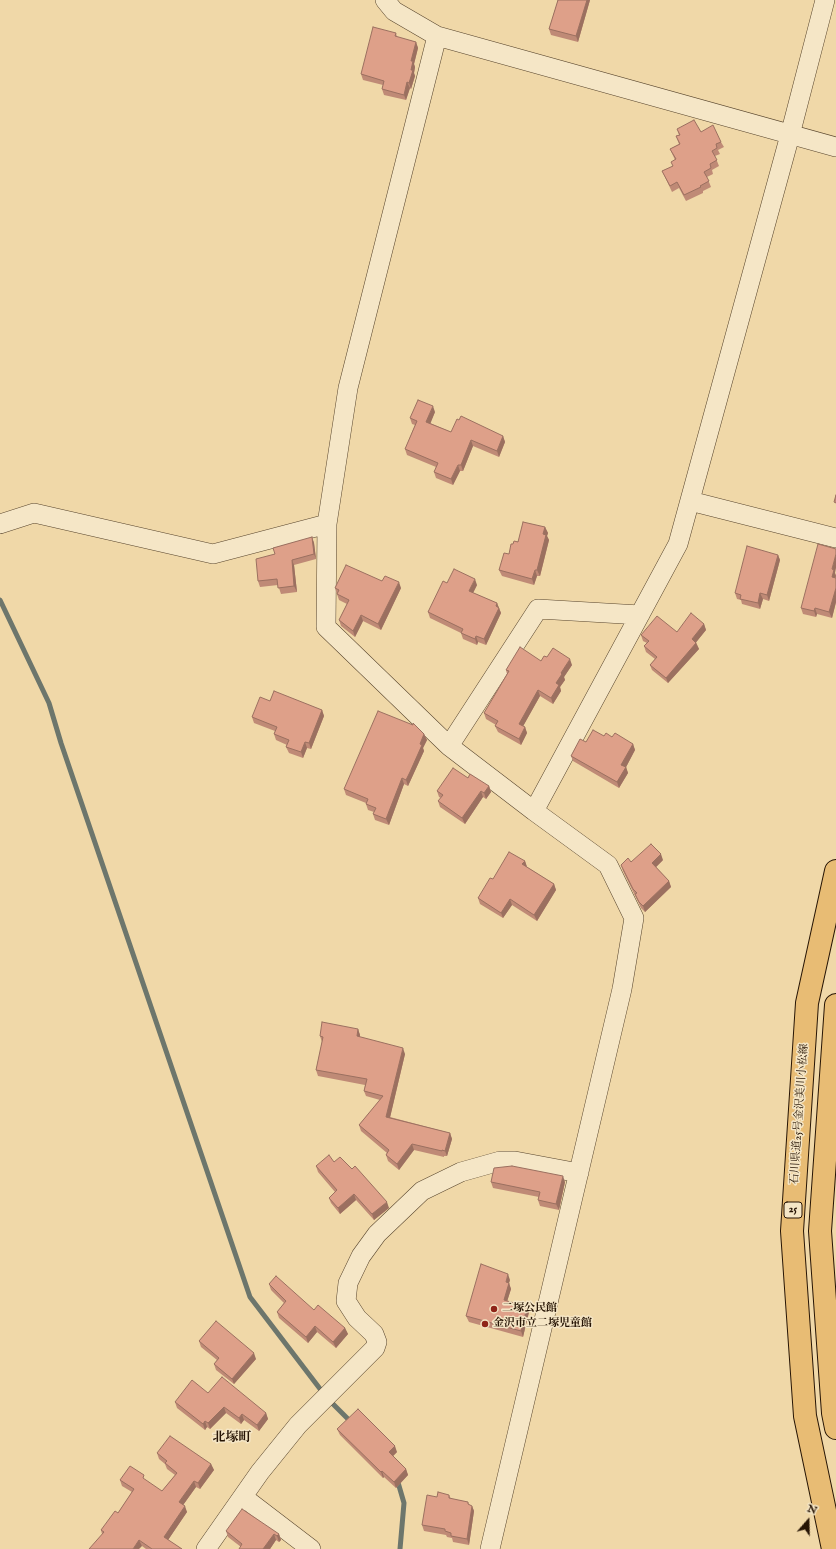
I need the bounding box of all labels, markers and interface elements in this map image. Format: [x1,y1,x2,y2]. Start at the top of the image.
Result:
street label: 石川県道25号金沢美川小松線 [788,1043,812,1185]
road number: 25 [784,1202,802,1218]
place label: 二塚公民館 [502,1302,557,1316]
marker: 二塚公民館 [489,1304,499,1314]
place label: 金沢市立二塚児童館 [493,1317,592,1331]
marker: 金沢市立二塚児童館 [480,1319,490,1329]
district label: 北塚町 [213,1430,251,1446]
north arrow [788,1501,828,1541]
text: N [805,1502,819,1518]

